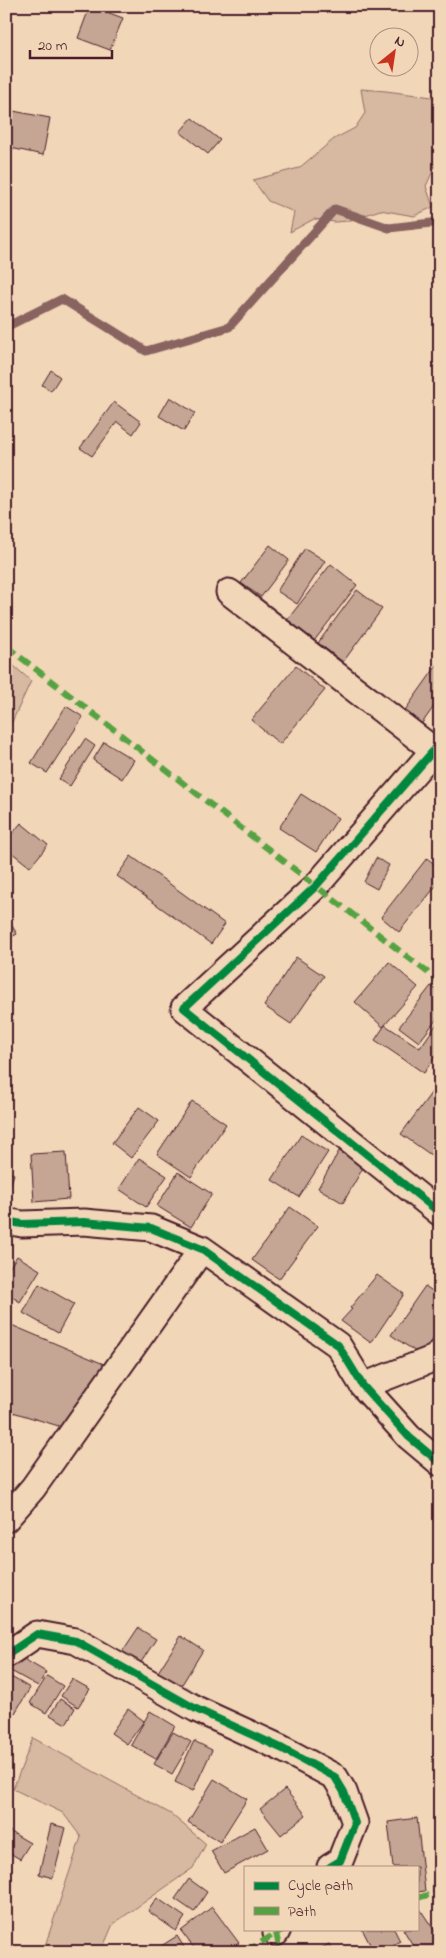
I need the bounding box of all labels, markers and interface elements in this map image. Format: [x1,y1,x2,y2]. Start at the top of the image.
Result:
scale bar [30,28,112,60]
north arrow [368,28,418,78]
text: N [390,31,409,53]
text: 20 m [38,35,68,57]
legend [244,1866,418,1930]
text: Cycle path [288,1875,353,1898]
text: Path [288,1901,316,1923]

